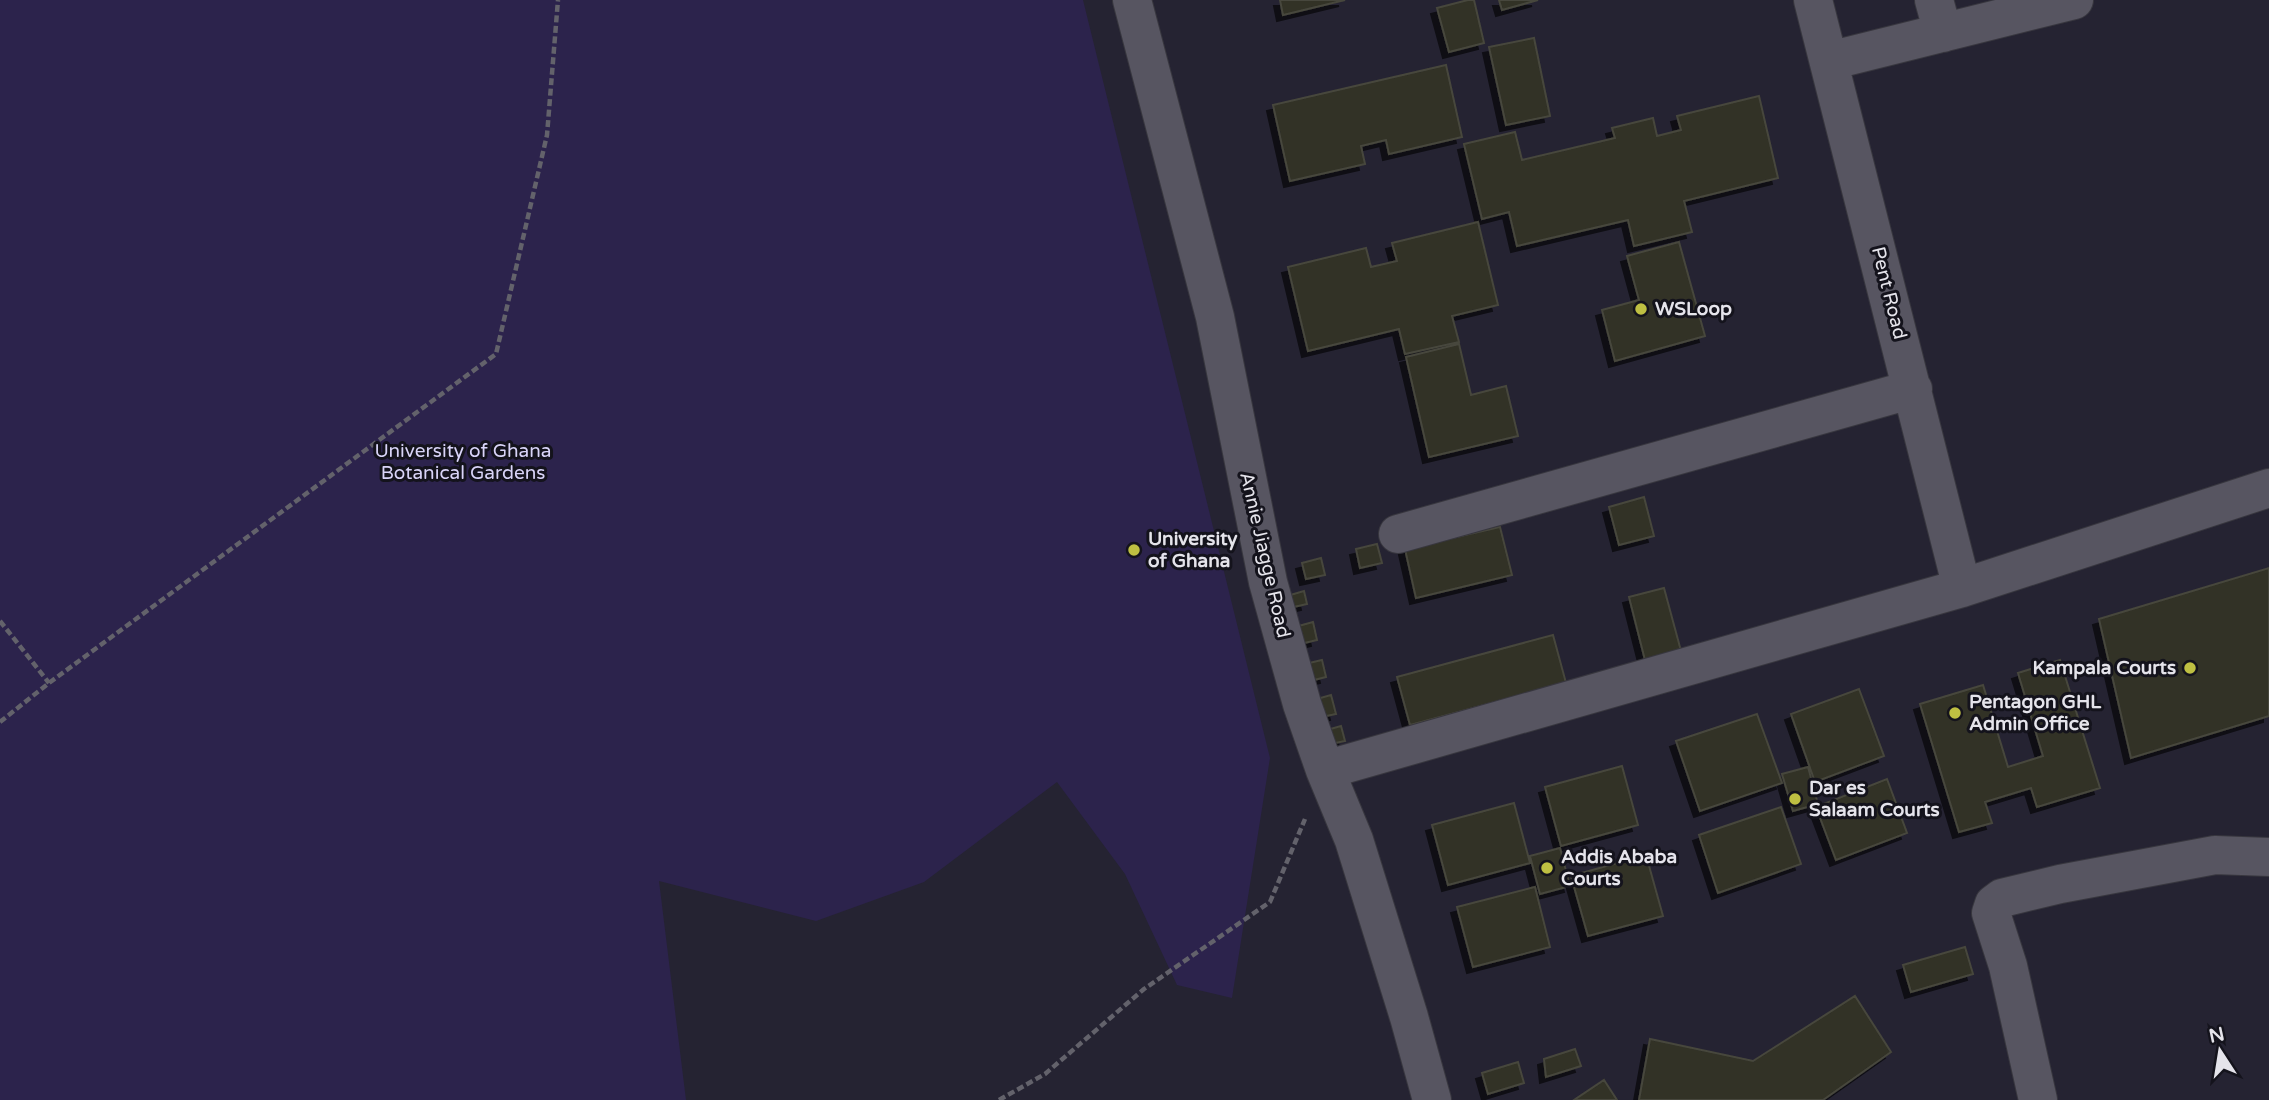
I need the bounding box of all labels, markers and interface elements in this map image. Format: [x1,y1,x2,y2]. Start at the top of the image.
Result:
street label: Pent Road [1867,244,1911,342]
place label: WSLoop [1655,298,1732,321]
marker: WSLoop [1633,301,1649,317]
park label: University of Ghana Botanical Gardens [374,440,552,484]
street label: Annie Jiagge Road [1235,470,1295,640]
place label: University of Ghana [1148,528,1238,572]
marker: University of Ghana [1126,542,1142,558]
place label: Kampala Courts [2032,657,2176,680]
marker: Kampala Courts [2182,660,2198,676]
place label: Pentagon GHL Admin Office [1969,691,2102,735]
marker: Pentagon GHL Admin Office [1947,705,1963,721]
place label: Dar es Salaam Courts [1809,777,1940,821]
marker: Dar es Salaam Courts [1787,791,1803,807]
place label: Addis Ababa Courts [1561,846,1677,890]
marker: Addis Ababa Courts [1539,860,1555,876]
north arrow [2185,1016,2255,1086]
text: N [2207,1023,2226,1048]

